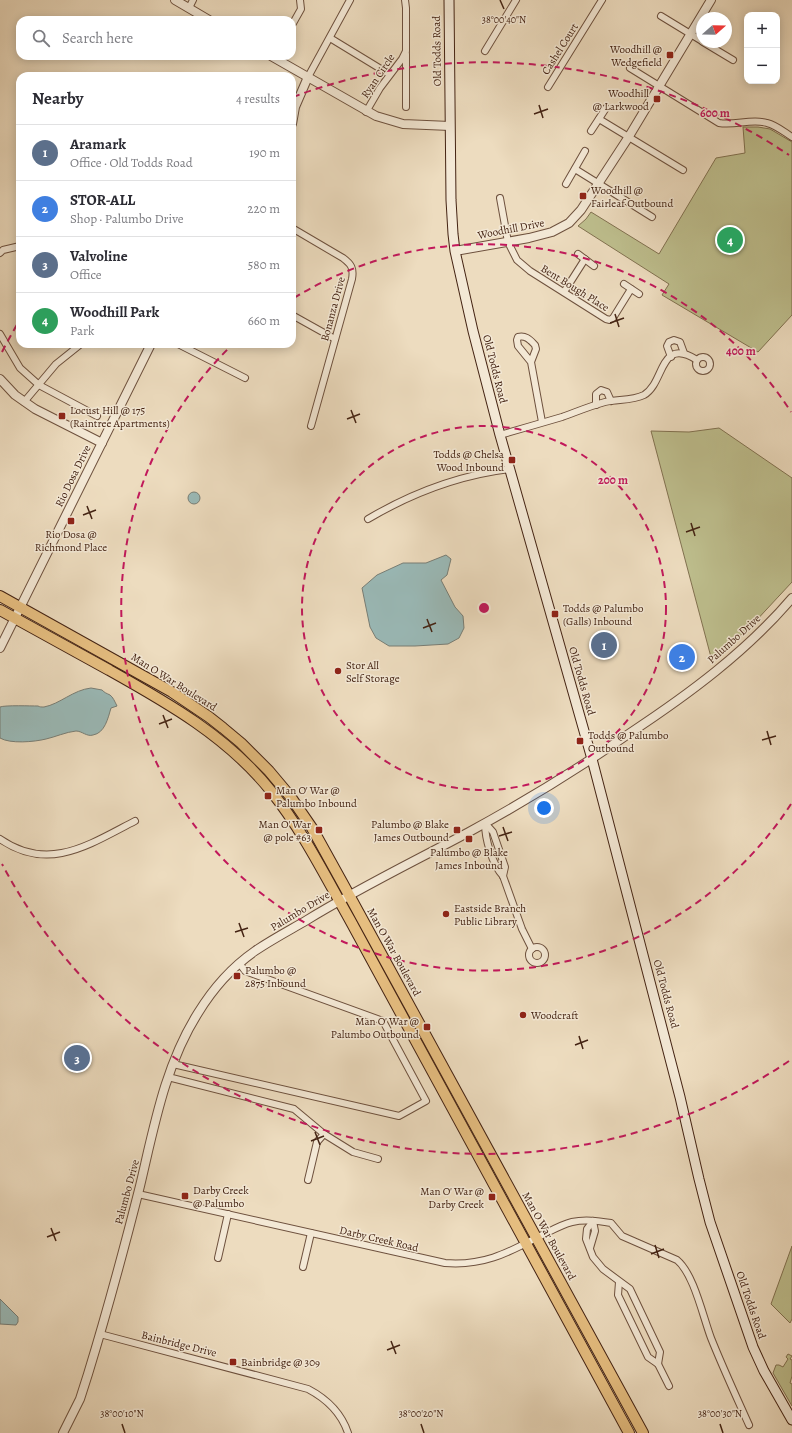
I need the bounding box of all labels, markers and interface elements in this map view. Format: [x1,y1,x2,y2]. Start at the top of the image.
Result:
north arrow [696,12,732,48]
map controls [744,12,780,84]
button: + [744,12,780,48]
text: 38°00'40"N [482,13,526,26]
search box [16,16,296,60]
street label: Old Todds Road [429,16,445,86]
street label: Cashel Court [538,20,582,78]
icon: search [30,27,52,49]
text: Search here [62,28,133,48]
place label: Woodhill @ Wedgefield [609,42,662,70]
button: − [744,48,780,84]
marker: Woodhill @ Wedgefield [665,50,675,60]
street label: Ryan Circle [358,51,398,101]
place label: Woodhill @ Larkwood [593,86,649,114]
text: Nearby [32,87,83,110]
text: 4 results [236,90,280,107]
marker: Woodhill @ Larkwood [652,94,662,104]
text: 600 m [700,105,730,121]
text: Aramark [70,134,126,154]
text: 1 [43,144,47,161]
text: 190 m [249,144,280,161]
text: Office · Old Todds Road [70,154,193,171]
place label: Woodhill @ Fairleaf Outbound [590,183,673,211]
text: STOR-ALL [70,190,135,210]
marker: Woodhill @ Fairleaf Outbound [578,191,588,201]
text: 2 [42,200,48,217]
text: 220 m [247,200,280,217]
text: Shop · Palumbo Drive [70,210,184,227]
street label: Woodhill Drive [475,215,546,243]
pin: 4 [717,225,743,255]
text: Valvoline [70,246,128,266]
text: 3 [42,256,48,273]
text: 580 m [248,256,280,273]
street label: Bent Bough Place [538,261,612,315]
text: Office [70,266,102,283]
street label: Bonanza Drive [317,275,349,343]
text: Woodhill Park [70,302,159,322]
text: 4 [42,312,48,329]
text: 660 m [248,312,280,329]
text: Park [70,322,94,339]
street label: Old Todds Road [479,333,511,405]
text: 400 m [726,343,756,359]
place label: Locust Hill @ 175 (Raintree Apartments) [70,403,170,431]
marker: Locust Hill @ 175 (Raintree Apartments) [57,411,67,421]
street label: Rio Dosa Drive [52,443,94,509]
place label: Todds @ Chelsa Wood Inbound [434,447,505,475]
marker: Todds @ Chelsa Wood Inbound [507,455,517,465]
text: 200 m [598,472,628,488]
marker: Rio Dosa @ Richmond Place [66,516,76,526]
place label: Rio Dosa @ Richmond Place [35,527,107,555]
centre of rings [477,601,491,615]
place label: Todds @ Palumbo (Galls) Inbound [563,601,644,629]
marker: Todds @ Palumbo (Galls) Inbound [550,609,560,619]
street label: Palumbo Drive [704,611,764,667]
pin: 1 [591,630,617,660]
pin: 2 [669,642,695,672]
street label: Old Todds Road [565,645,599,717]
street label: Man O War Boulevard [128,650,220,715]
place label: Stor All Self Storage [346,658,400,686]
marker: Stor All Self Storage [333,666,343,676]
place label: Todds @ Palumbo Outbound [588,728,669,756]
marker: Todds @ Palumbo Outbound [575,736,585,746]
place label: Man O' War @ Palumbo Inbound [276,783,357,811]
marker: Man O' War @ Palumbo Inbound [263,791,273,801]
your location [534,798,554,818]
place label: Man O' War @ pole #63 [259,817,311,845]
place label: Palumbo @ Blake James Outbound [371,817,449,845]
marker: Man O' War @ pole #63 [314,825,324,835]
marker: Palumbo @ Blake James Outbound [452,825,462,835]
marker: Palumbo @ Blake James Inbound [464,834,474,844]
place label: Palumbo @ Blake James Inbound [430,845,508,873]
street label: Palumbo Drive [268,887,333,935]
place label: Eastside Branch Public Library [454,901,526,929]
street label: Man O War Boulevard [364,905,424,999]
marker: Eastside Branch Public Library [441,909,451,919]
street label: Old Todds Road [650,958,682,1030]
place label: Palumbo @ 2875 Inbound [245,963,306,991]
marker: Palumbo @ 2875 Inbound [232,971,242,981]
place label: Woodcraft [530,1008,579,1023]
marker: Woodcraft [518,1010,528,1020]
place label: Man O' War @ Palumbo Outbound [331,1014,419,1042]
marker: Man O' War @ Palumbo Outbound [422,1022,432,1032]
pin: 3 [64,1043,90,1073]
street label: Palumbo Drive [111,1158,143,1226]
place label: Darby Creek @ Palumbo [193,1183,249,1211]
place label: Man O' War @ Darby Creek [420,1184,485,1212]
street label: Man O War Boulevard [519,1189,579,1283]
marker: Darby Creek @ Palumbo [180,1191,190,1201]
marker: Man O' War @ Darby Creek [487,1192,497,1202]
street label: Darby Creek Road [338,1223,420,1255]
street label: Old Todds Road [732,1269,770,1341]
street label: Bainbridge Drive [140,1327,218,1361]
place label: Bainbridge @ 309 [241,1355,320,1370]
marker: Bainbridge @ 309 [228,1357,238,1367]
text: 38°00'10"N [100,1407,144,1420]
text: 38°00'20"N [399,1407,443,1420]
text: 38°00'30"N [698,1407,742,1420]

